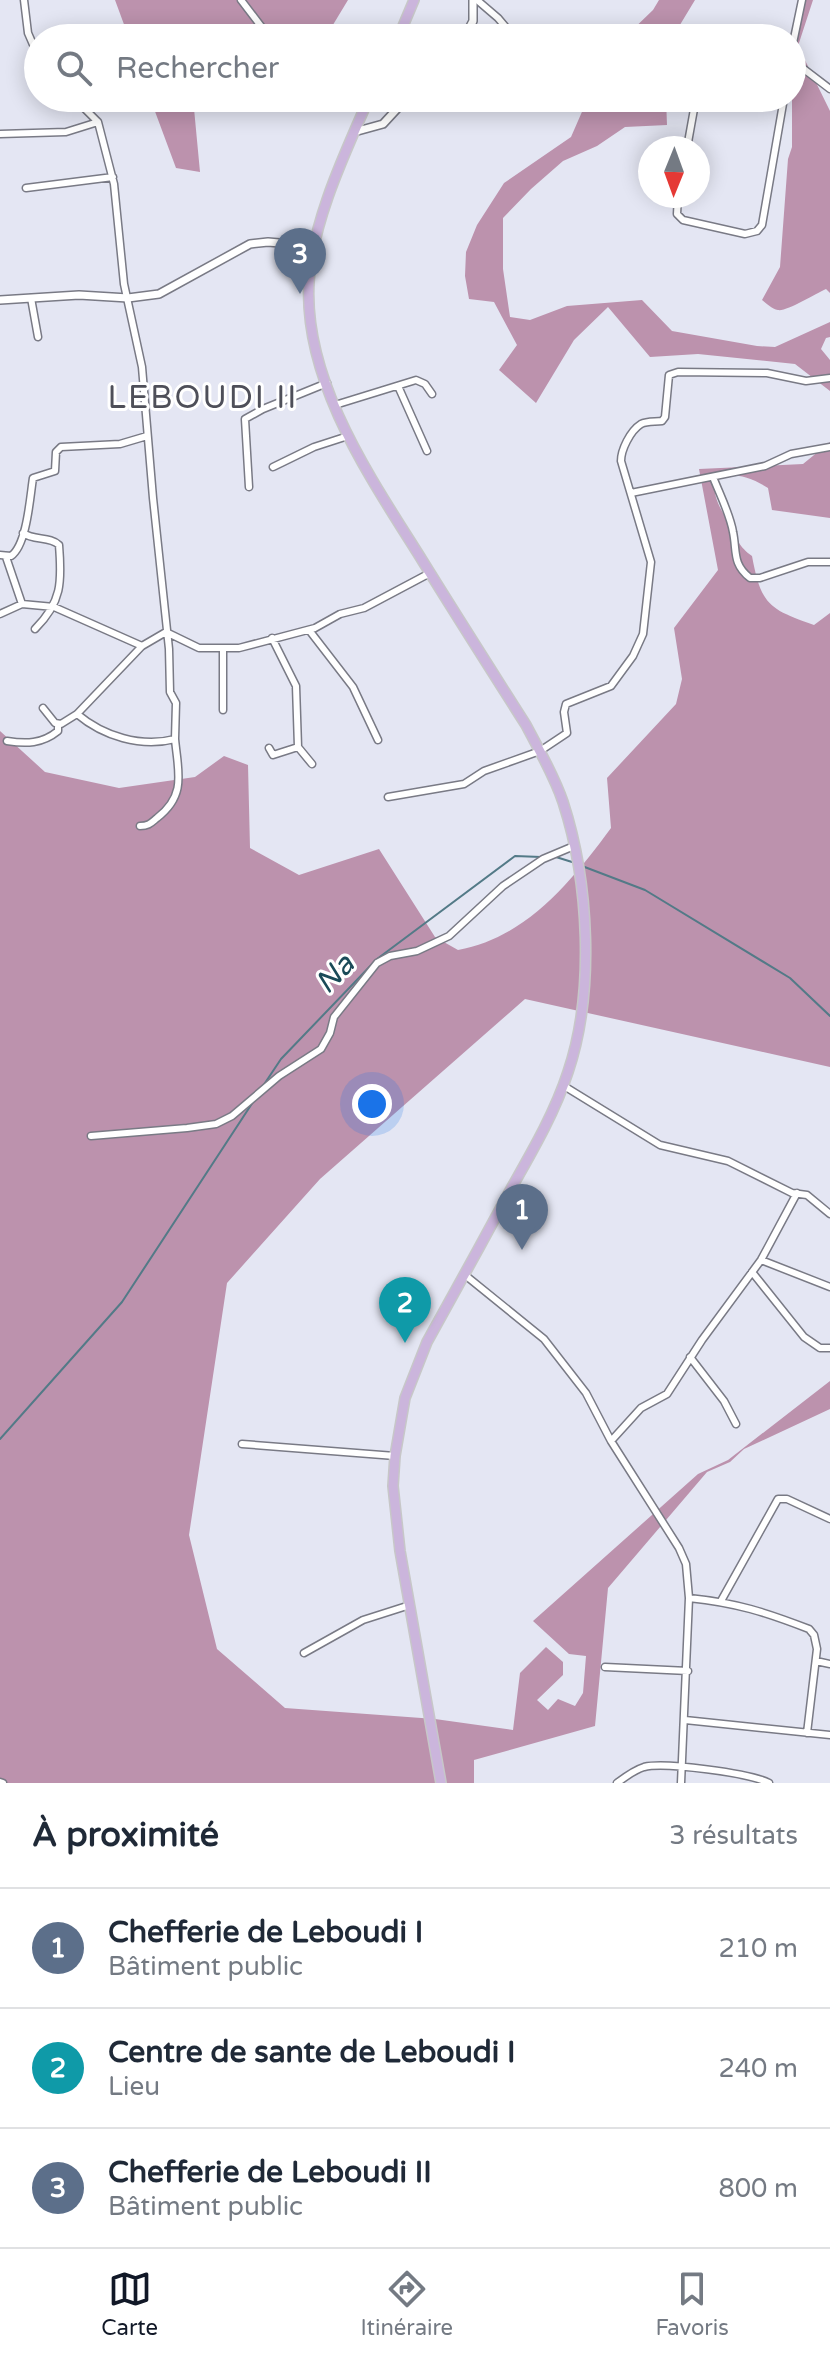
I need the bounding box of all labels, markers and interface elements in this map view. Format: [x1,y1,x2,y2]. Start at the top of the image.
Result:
search box [24,24,806,112]
icon: search [52,46,96,90]
text: Rechercher [116,50,279,87]
north arrow [638,136,710,208]
pin: 3 [274,228,326,294]
district label: LEBOUDI II [108,379,298,417]
water label: Na [307,946,363,1002]
your location [352,1084,392,1124]
pin: 1 [496,1184,548,1250]
pin: 2 [379,1277,431,1343]
text: À proximité [32,1815,219,1856]
text: 3 résultats [669,1820,798,1851]
text: Chefferie de Leboudi I [108,1914,423,1951]
text: 1 [50,1933,66,1964]
text: 210 m [718,1933,798,1964]
text: Bâtiment public [108,1951,303,1982]
text: Centre de sante de Leboudi I [108,2034,516,2071]
text: 2 [50,2053,66,2084]
text: 240 m [718,2053,798,2084]
text: Lieu [108,2071,160,2102]
text: Chefferie de Leboudi II [108,2154,432,2191]
text: 3 [50,2173,66,2204]
text: 800 m [718,2173,798,2204]
text: Bâtiment public [108,2191,303,2222]
tab: Carte [101,2267,158,2341]
tab: Itinéraire [361,2267,453,2341]
tab: Favoris [656,2267,729,2341]

